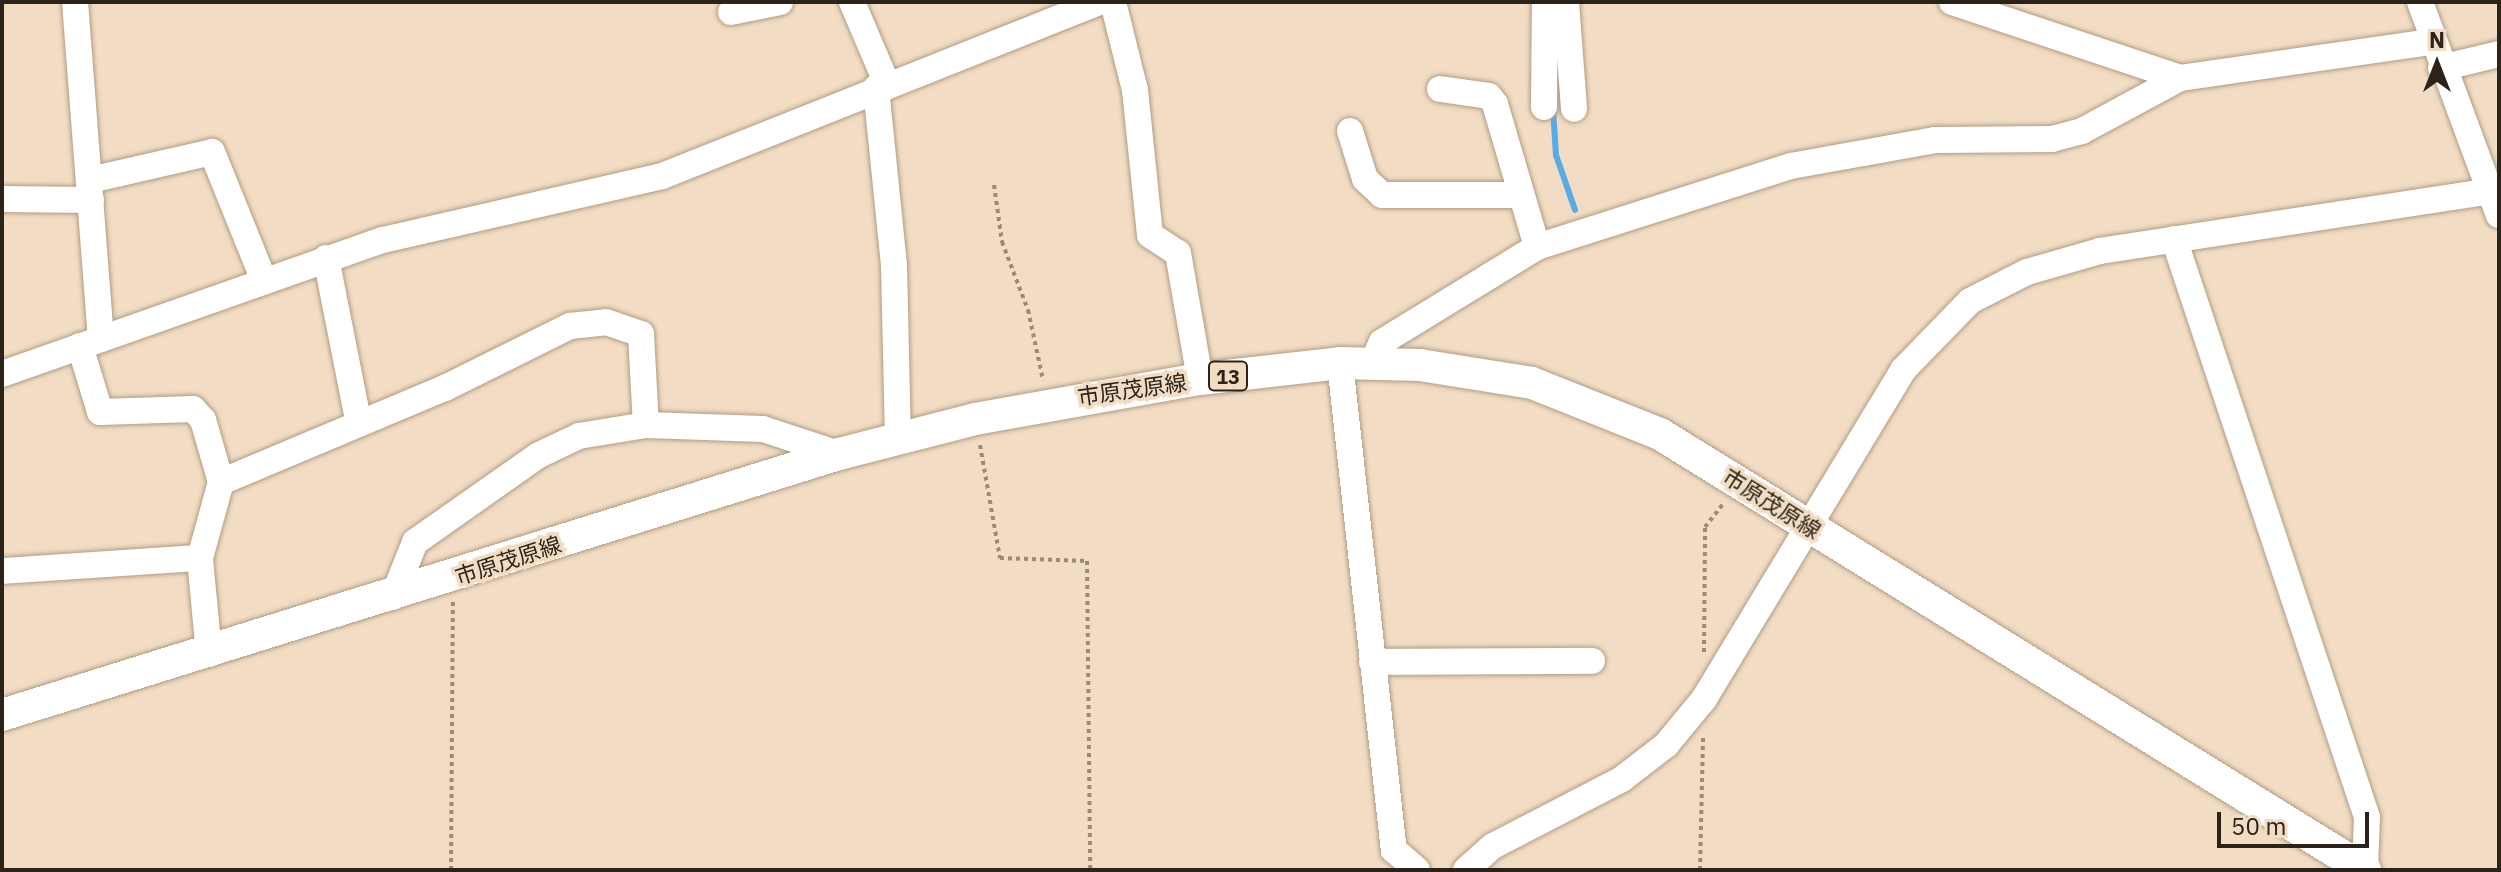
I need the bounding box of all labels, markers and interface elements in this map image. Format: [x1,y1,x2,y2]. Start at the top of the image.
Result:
north arrow [2397,24,2477,104]
text: N [2429,25,2445,54]
road number: 13 [1208,360,1248,392]
street label: 市原茂原線 [1076,368,1188,410]
street label: 市原茂原線 [1718,463,1826,543]
street label: 市原茂原線 [452,530,564,590]
scale bar [2221,796,2373,846]
text: 50 m [2231,810,2286,842]

